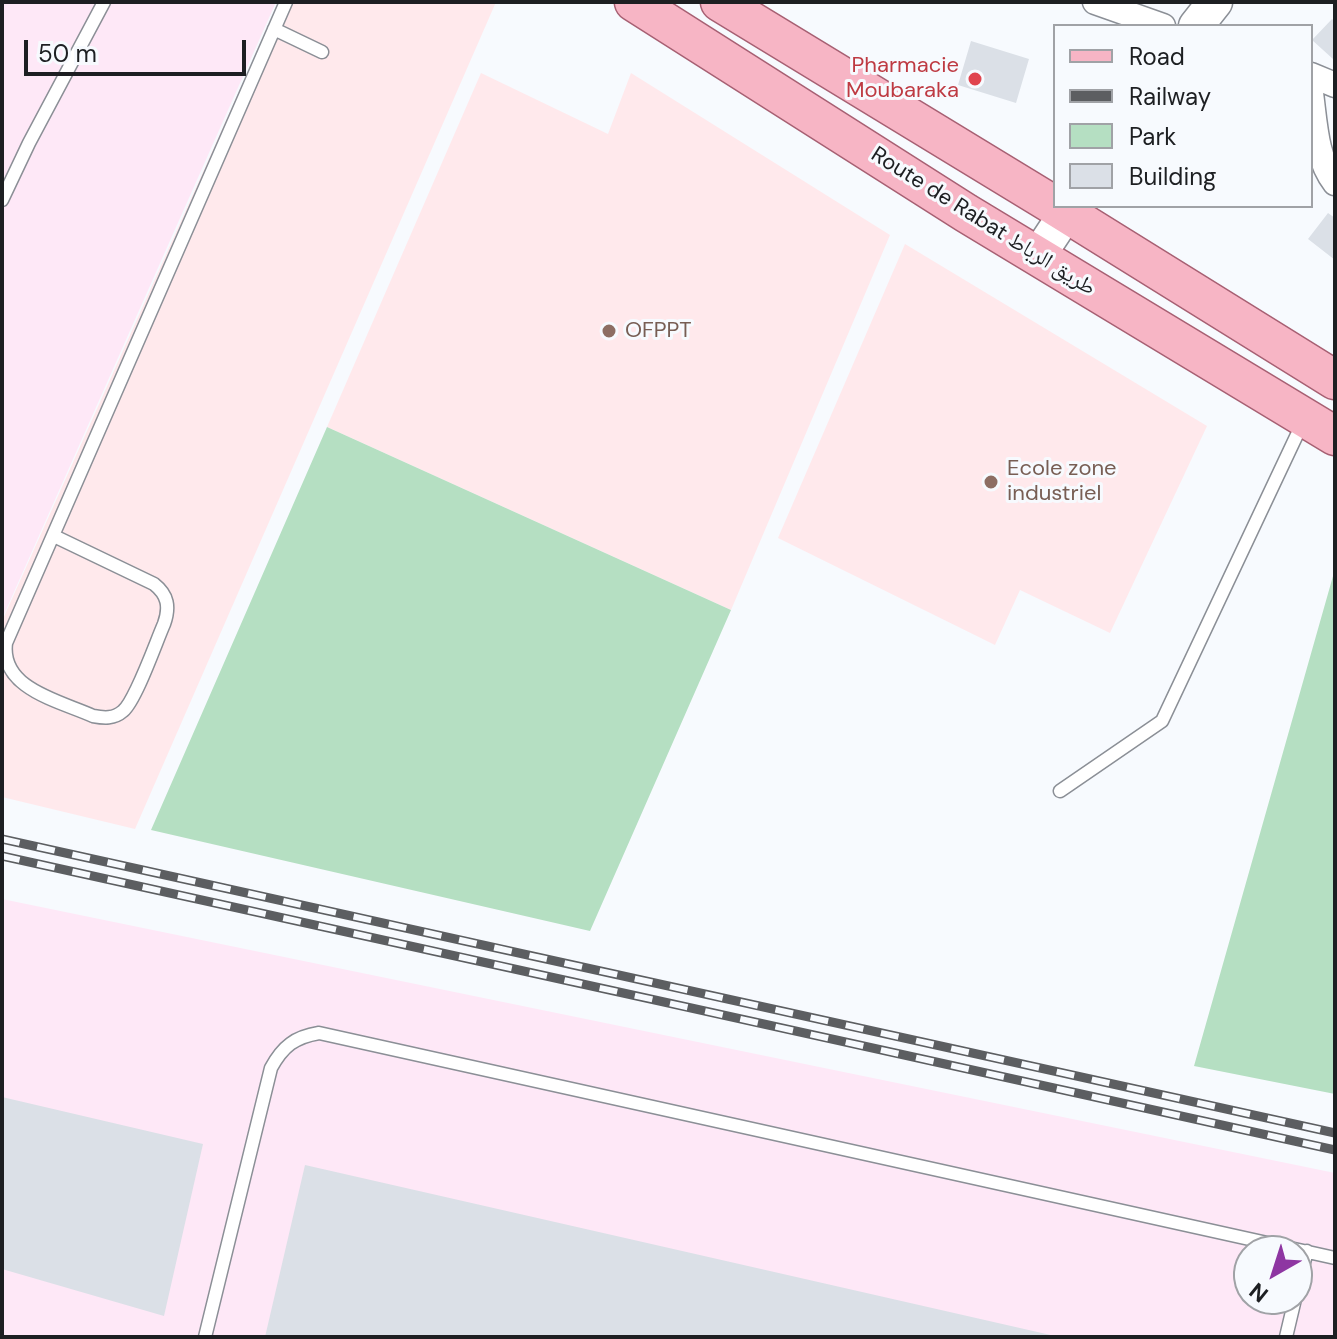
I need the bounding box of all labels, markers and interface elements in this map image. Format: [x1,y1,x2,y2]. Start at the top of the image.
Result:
scale bar [28,24,250,74]
legend [1053,24,1313,208]
text: 50 m [38,38,97,69]
text: Road [1129,41,1185,72]
place label: Pharmacie Moubaraka [846,53,959,104]
marker: Pharmacie Moubaraka [966,70,984,88]
text: Railway [1129,81,1211,112]
text: Park [1129,121,1176,152]
street label: Route de Rabat طريق الرباط [866,142,1100,302]
text: Building [1129,161,1216,192]
place label: OFPPT [625,318,692,344]
marker: OFPPT [600,322,618,340]
place label: Ecole zone industriel [1007,456,1117,508]
marker: Ecole zone industriel [982,473,1000,491]
north arrow [1233,1235,1313,1315]
text: N [1243,1276,1274,1309]

